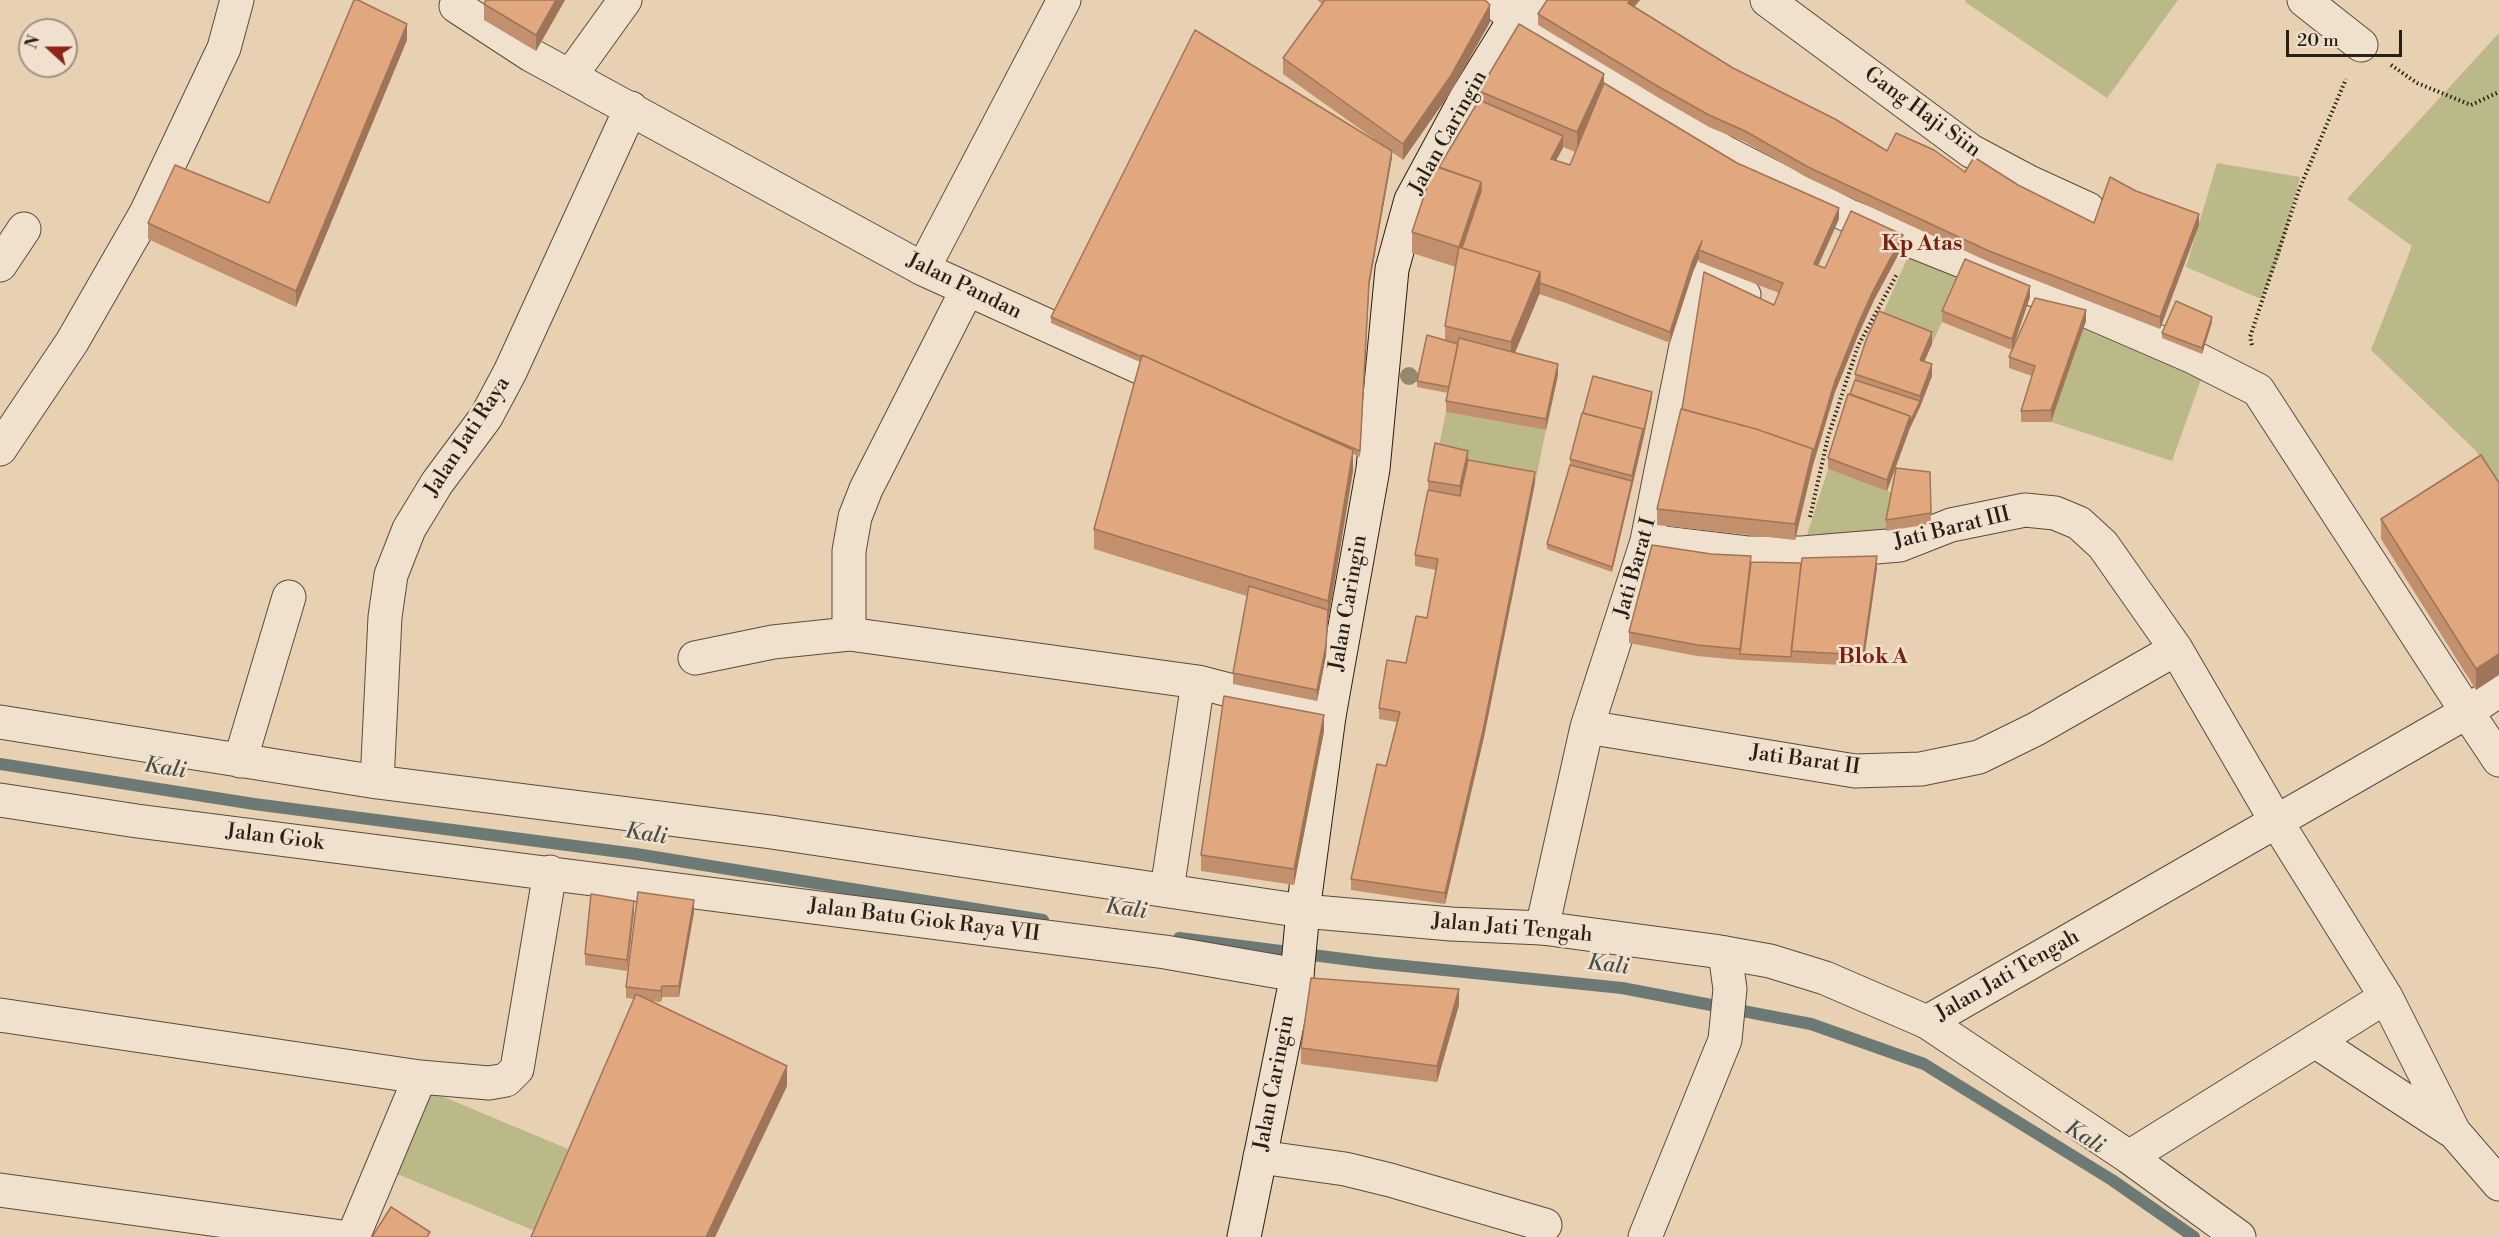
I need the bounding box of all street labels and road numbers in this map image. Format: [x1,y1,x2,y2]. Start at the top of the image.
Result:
street label: Gang Haji Siin [1859,62,1985,164]
street label: Jalan Caringin [1405,67,1493,199]
street label: Jalan Pandan [902,248,1026,326]
street label: Jalan Jati Raya [420,372,516,502]
street label: Jati Barat III [1891,502,2013,556]
street label: Jati Barat I [1610,515,1662,621]
street label: Jalan Caringin [1325,533,1373,673]
street label: Jati Barat II [1748,741,1862,781]
street label: Jalan Giok [225,819,325,857]
street label: Jalan Batu Giok Raya VII [807,894,1041,948]
street label: Jalan Jati Tengah [1430,909,1594,949]
street label: Jalan Jati Tengah [1932,925,2084,1027]
street label: Jalan Caringin [1250,1013,1300,1153]

